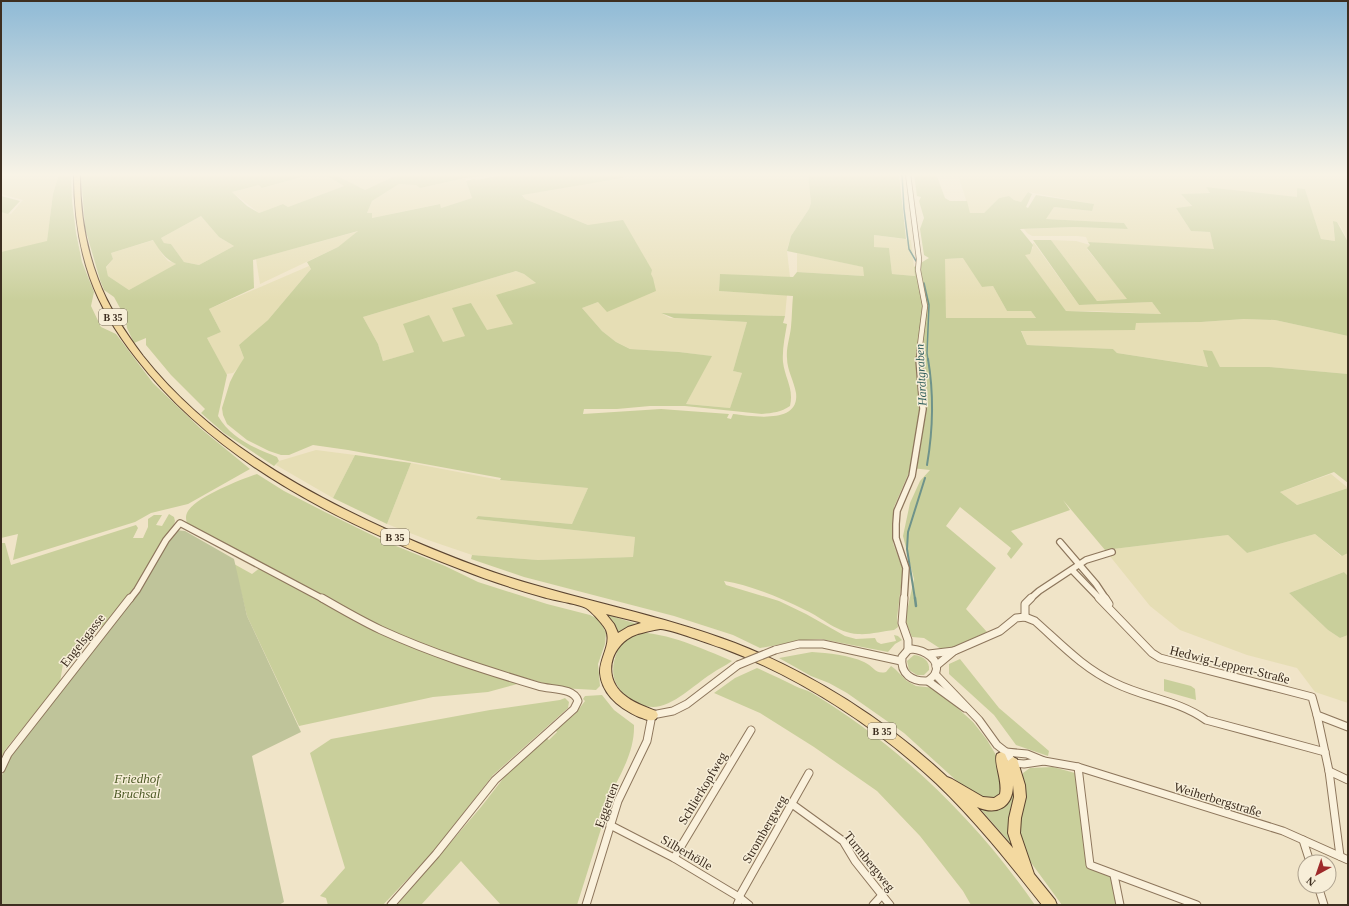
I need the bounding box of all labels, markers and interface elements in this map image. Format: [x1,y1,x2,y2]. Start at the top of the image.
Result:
road number: B 35 [99,309,127,325]
water label: Hardtgraben [912,344,930,407]
road number: B 35 [381,529,409,545]
street label: Engelsgasse [57,610,108,670]
street label: Hedwig-Leppert-Straße [1168,642,1292,687]
road number: B 35 [868,723,896,739]
street label: Schlierkopfweg [675,749,730,827]
park label: Friedhof Bruchsal [113,771,162,801]
street label: Weiherbergstraße [1172,779,1264,820]
street label: Eggerten [591,780,622,830]
street label: Strombergweg [739,792,790,866]
street label: Turmbergweg [841,828,899,895]
street label: Silberhölle [658,832,715,873]
north arrow [1297,854,1337,894]
text: N [1304,874,1317,889]

